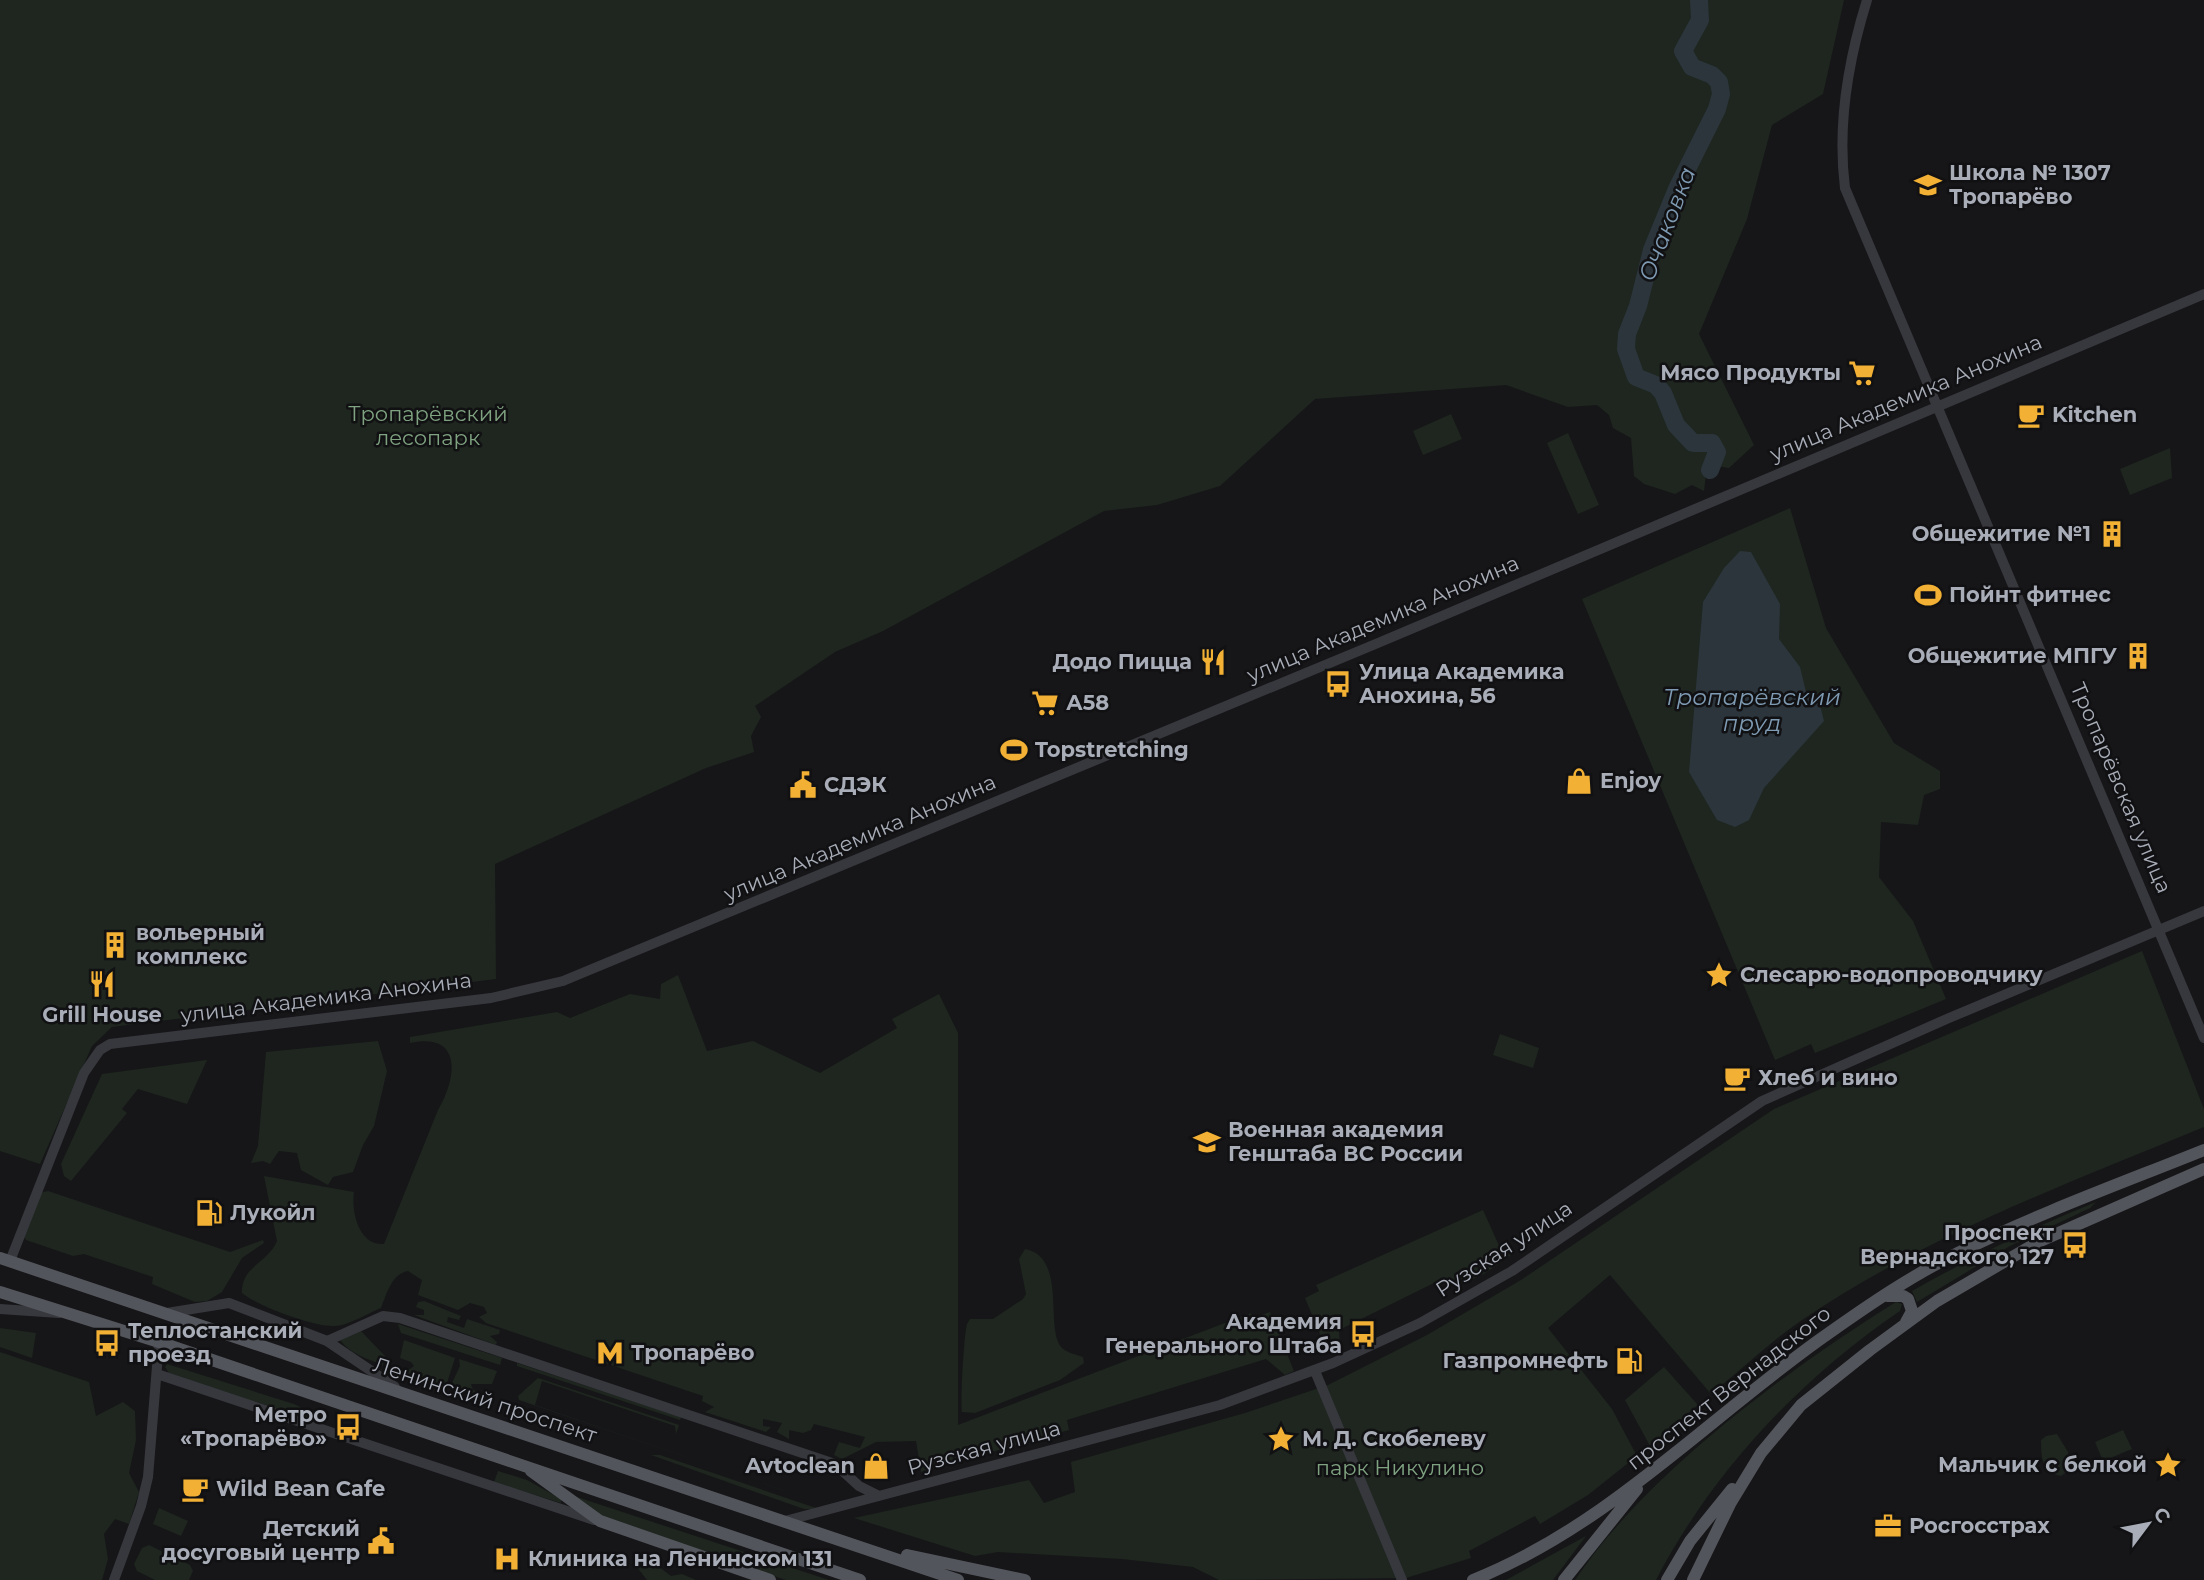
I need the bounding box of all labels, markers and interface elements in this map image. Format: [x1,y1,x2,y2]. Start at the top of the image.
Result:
place label: Школа № 1307 Тропарёво [1949,160,2111,209]
water label: Очаковка [1632,163,1702,285]
school or university icon: Школа № 1307 Тропарёво [1913,170,1943,200]
street label: улица Академика Анохина [1765,329,2046,467]
supermarket icon: Мясо Продукты [1847,358,1877,388]
place label: Мясо Продукты [1660,360,1841,385]
cafe icon: Kitchen [2016,400,2046,430]
park label: Тропарёвский лесопарк [348,401,508,450]
place label: Kitchen [2052,402,2137,427]
building icon: Общежитие №1 [2097,519,2127,549]
place label: Общежитие №1 [1912,521,2091,546]
street label: улица Академика Анохина [1242,550,1523,688]
sports icon: Пойнт фитнес [1913,580,1943,610]
place label: Пойнт фитнес [1949,582,2111,607]
building icon: Общежитие МПГУ [2123,641,2153,671]
place label: Общежитие МПГУ [1908,643,2118,668]
restaurant icon: Додо Пицца [1198,647,1228,677]
place label: Додо Пицца [1053,649,1192,674]
place label: Улица Академика Анохина, 56 [1359,659,1565,708]
bus stop icon: Улица Академика Анохина, 56 [1323,669,1353,699]
street label: Тропарёвская улица [2066,679,2177,897]
water label: Тропарёвский пруд [1663,683,1841,737]
supermarket icon: А58 [1030,688,1060,718]
place label: А58 [1066,690,1109,715]
sports icon: Topstretching [999,735,1029,765]
place label: Topstretching [1035,737,1189,762]
shop icon: Enjoy [1564,766,1594,796]
place label: Enjoy [1600,768,1661,793]
street label: улица Академика Анохина [719,769,1000,907]
public building icon: СДЭК [788,770,818,800]
place label: СДЭК [824,772,887,797]
place label: вольерный комплекс [136,920,265,969]
building icon: вольерный комплекс [100,930,130,960]
place icon: Слесарю-водопроводчику [1704,960,1734,990]
place label: Слесарю-водопроводчику [1740,962,2043,987]
street label: улица Академика Анохина [178,967,473,1028]
restaurant icon: Grill House [87,969,117,999]
place label: Grill House [42,1002,162,1027]
cafe icon: Хлеб и вино [1722,1063,1752,1093]
place label: Хлеб и вино [1758,1065,1898,1090]
place label: Военная академия Генштаба ВС России [1228,1117,1463,1166]
school or university icon: Военная академия Генштаба ВС России [1192,1127,1222,1157]
street label: Рузская улица [1431,1195,1577,1302]
fuel station icon: Лукойл [194,1198,224,1228]
place label: Лукойл [230,1200,315,1225]
place label: Проспект Вернадского, 127 [1860,1220,2055,1269]
bus stop icon: Проспект Вернадского, 127 [2060,1230,2090,1260]
street label: проспект Вернадского [1622,1300,1835,1475]
place label: Академия Генерального Штаба [1105,1309,1342,1358]
place label: Теплостанский проезд [128,1318,302,1367]
bus stop icon: Академия Генерального Штаба [1348,1319,1378,1349]
bus stop icon: Теплостанский проезд [92,1328,122,1358]
metro station icon: Тропарёво [595,1338,625,1368]
place label: Тропарёво [631,1340,755,1365]
fuel station icon: Газпромнефть [1614,1346,1644,1376]
place label: Газпромнефть [1442,1348,1608,1373]
street label: Ленинский проспект [370,1352,600,1448]
place label: Метро «Тропарёво» [180,1402,327,1451]
bus stop icon: Метро «Тропарёво» [333,1412,363,1442]
street label: Рузская улица [905,1415,1063,1480]
place icon: М. Д. Скобелеву [1266,1424,1296,1454]
place label: М. Д. Скобелеву [1302,1426,1486,1451]
place icon: Мальчик с белкой [2153,1450,2183,1480]
shop icon: Avtoclean [861,1451,891,1481]
place label: Мальчик с белкой [1938,1452,2147,1477]
place label: Avtoclean [744,1453,855,1478]
park label: парк Никулино [1316,1455,1484,1480]
cafe icon: Wild Bean Cafe [180,1474,210,1504]
place label: Wild Bean Cafe [216,1476,385,1501]
north arrow [2113,1489,2183,1559]
text: С [2149,1503,2176,1527]
office icon: Росгосстрах [1873,1511,1903,1541]
place label: Росгосстрах [1909,1513,2050,1538]
place label: Детский досуговый центр [162,1516,360,1565]
public building icon: Детский досуговый центр [366,1526,396,1556]
hospital icon: Клиника на Ленинском 131 [492,1544,522,1574]
place label: Клиника на Ленинском 131 [528,1546,832,1571]

